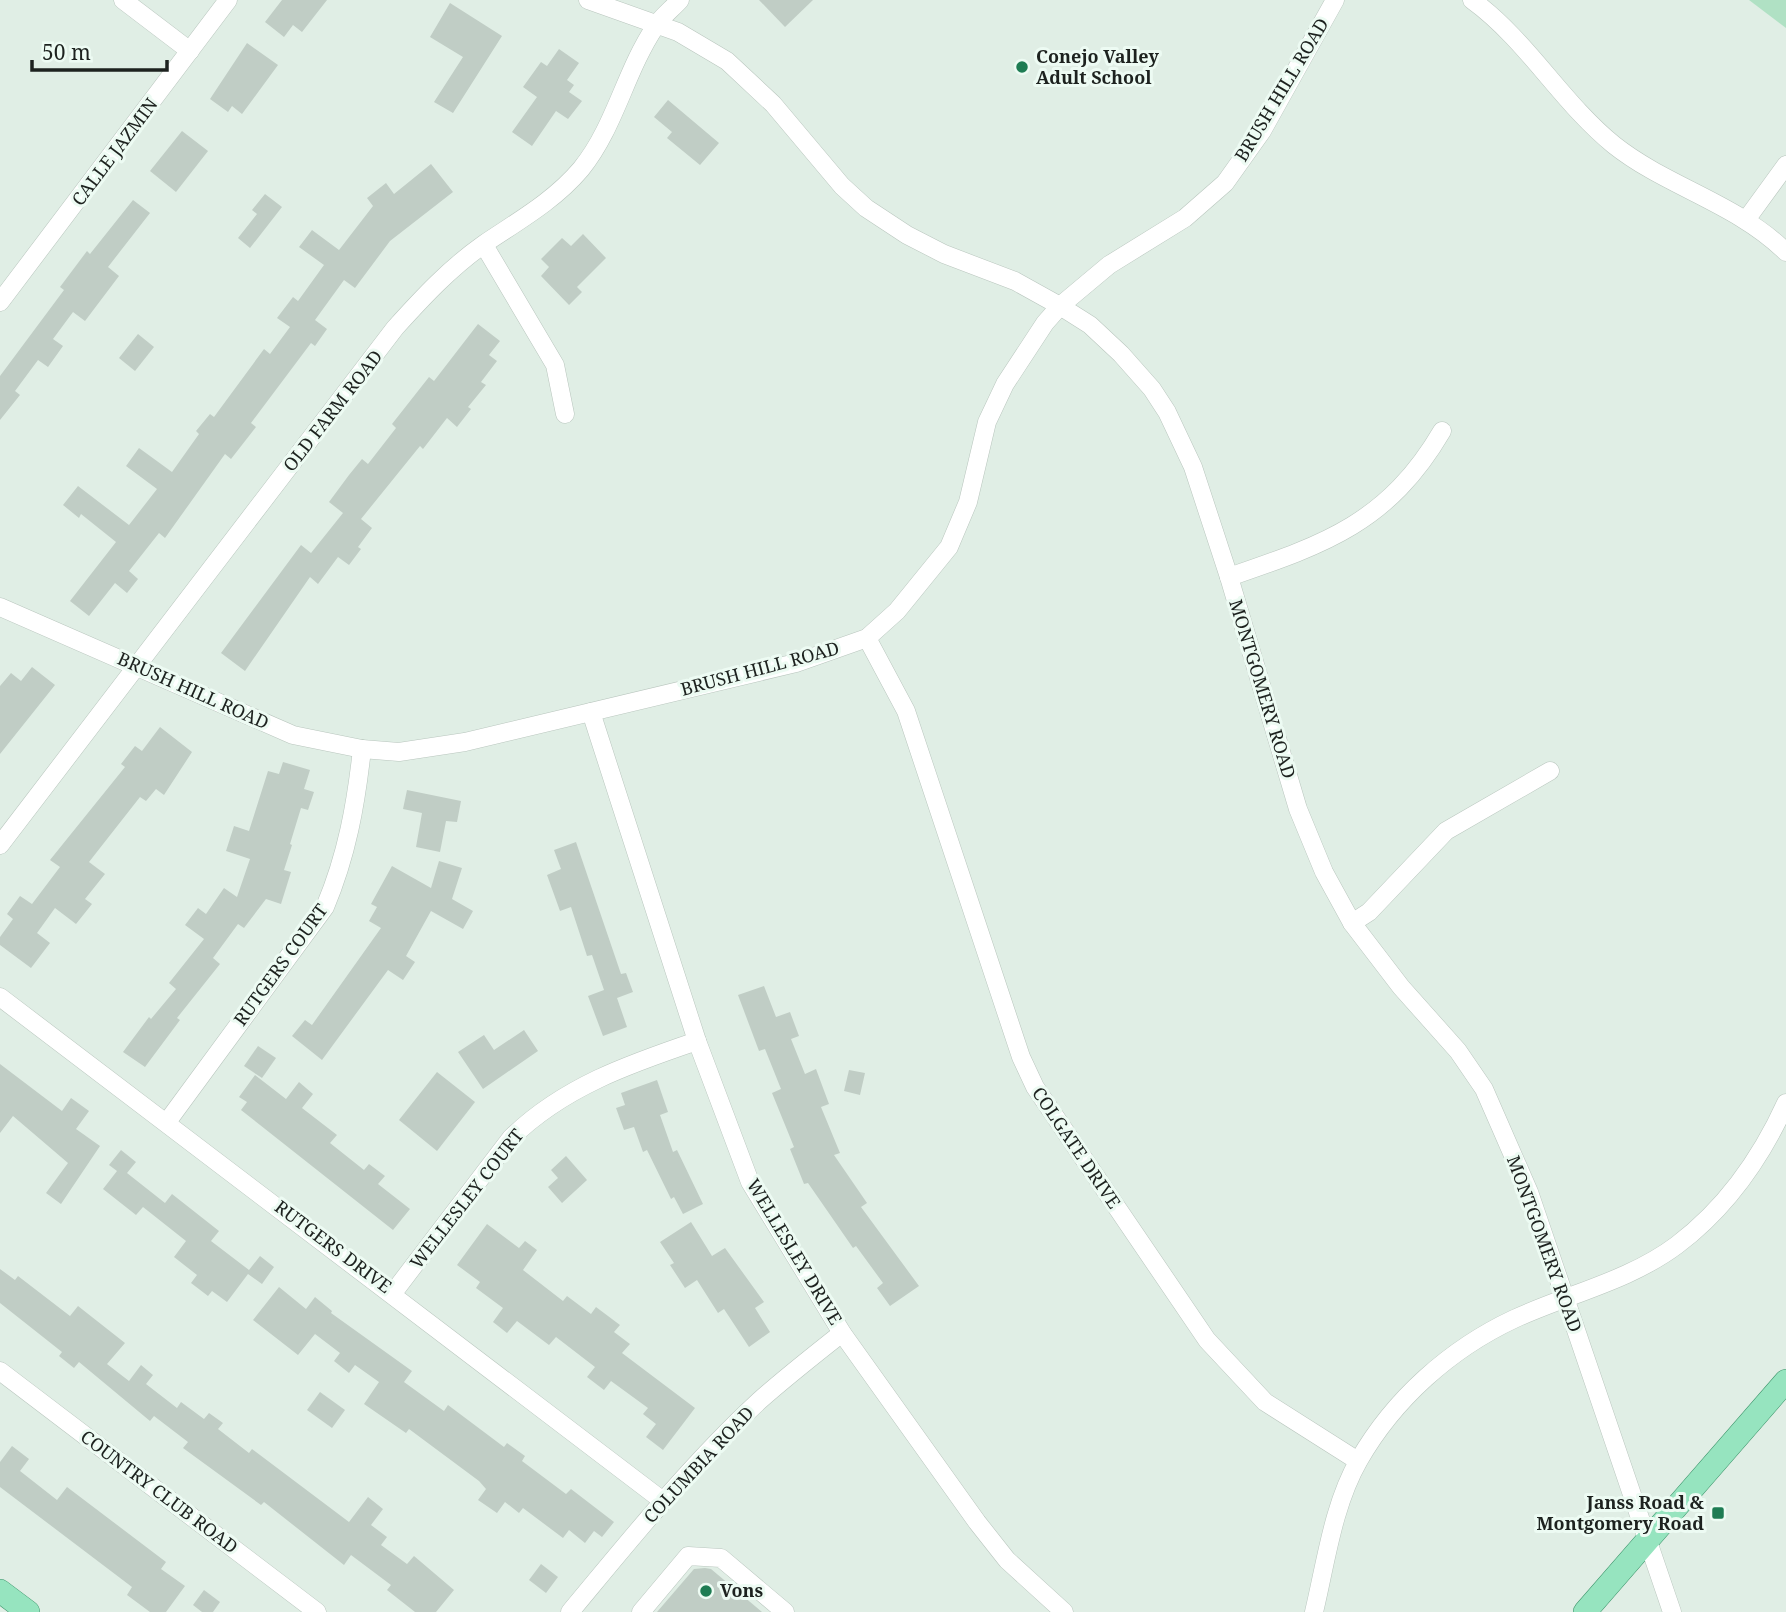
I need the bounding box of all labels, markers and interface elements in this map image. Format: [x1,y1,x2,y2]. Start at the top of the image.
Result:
street label: BRUSH HILL ROAD [1229,13,1333,166]
scale bar [32,28,166,72]
text: 50 m [42,38,91,66]
place label: Conejo Valley Adult School [1036,44,1160,89]
marker: Conejo Valley Adult School [1014,59,1030,75]
street label: CALLE JAZMIN [66,92,163,210]
street label: OLD FARM ROAD [277,345,387,476]
street label: MONTGOMERY ROAD [1224,596,1302,781]
street label: BRUSH HILL ROAD [678,635,842,701]
street label: BRUSH HILL ROAD [114,646,273,734]
street label: RUTGERS COURT [228,899,333,1030]
street label: COLGATE DRIVE [1027,1082,1126,1213]
street label: WELLESLEY COURT [404,1124,528,1273]
street label: MONTGOMERY ROAD [1502,1152,1588,1335]
street label: WELLESLEY DRIVE [742,1174,848,1329]
street label: RUTGERS DRIVE [270,1194,397,1298]
street label: COLUMBIA ROAD [638,1401,759,1528]
street label: COUNTRY CLUB ROAD [76,1424,243,1558]
place label: Janss Road & Montgomery Road [1536,1490,1705,1535]
marker: Janss Road & Montgomery Road [1710,1505,1726,1521]
place label: Vons [720,1578,764,1602]
marker: Vons [698,1583,714,1599]

